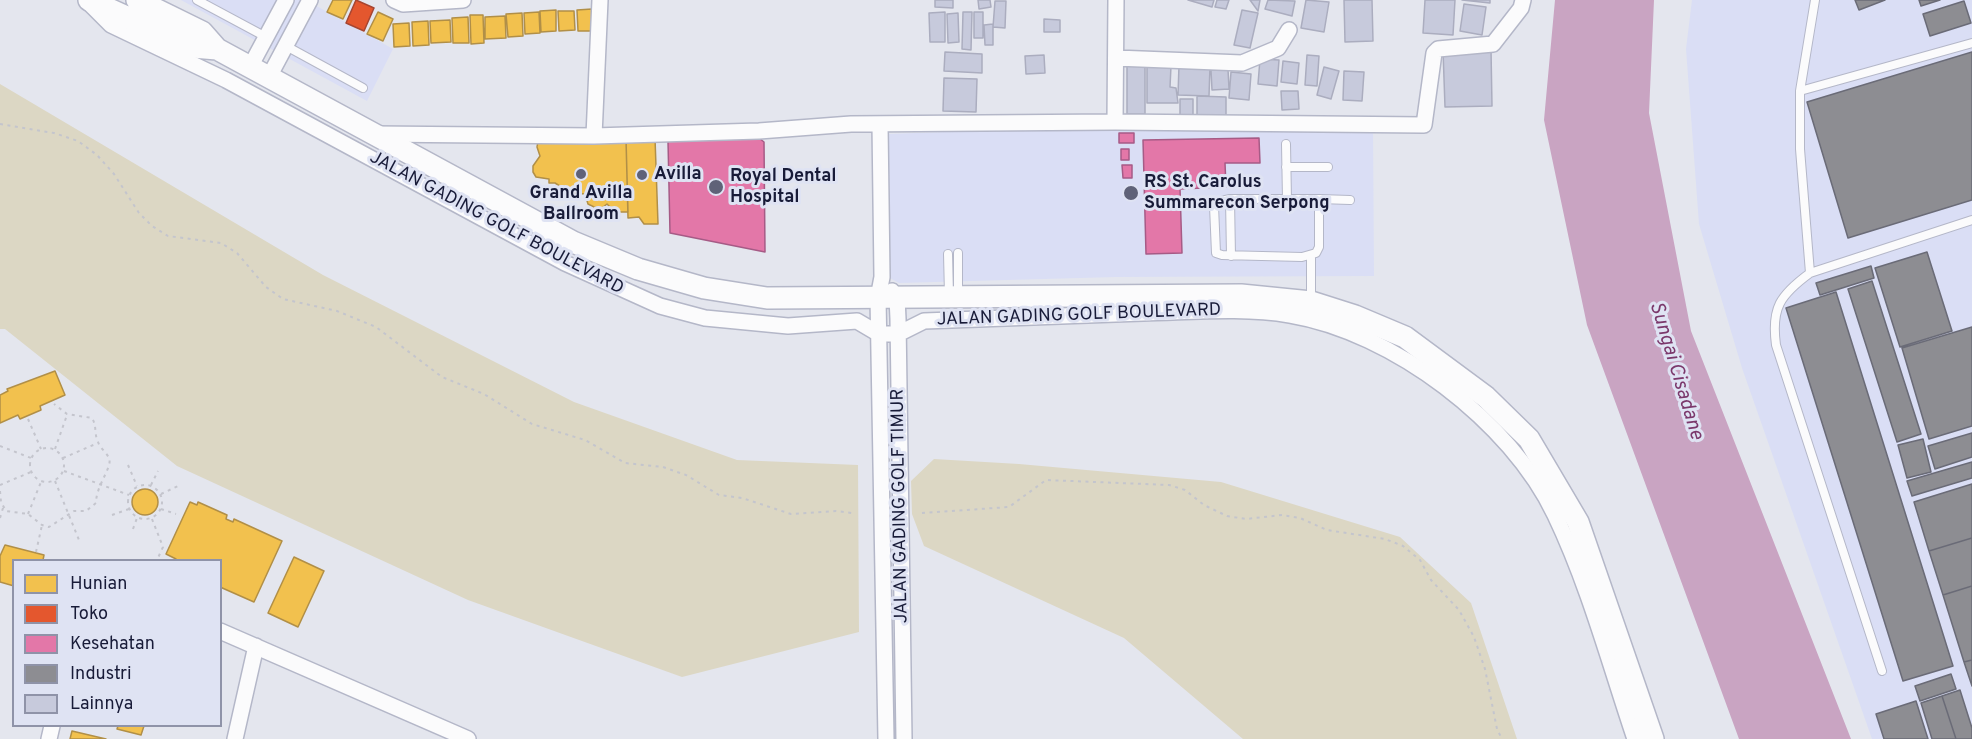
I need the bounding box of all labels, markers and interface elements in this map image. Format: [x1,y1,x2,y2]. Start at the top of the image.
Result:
street label: JALAN GADING GOLF BOULEVARD [365,148,627,300]
place label: Avilla [654,164,702,186]
place label: Royal Dental Hospital [730,166,837,208]
marker: Grand Avilla Ballroom [574,167,588,181]
marker: Avilla [635,168,649,182]
place label: RS St. Carolus Summarecon Serpong [1144,172,1330,214]
marker: Royal Dental Hospital [707,178,725,196]
place label: Grand Avilla Ballroom [530,183,632,226]
marker: RS St. Carolus Summarecon Serpong [1122,184,1140,202]
water label: Sungai Cisadane [1643,299,1707,443]
street label: JALAN GADING GOLF BOULEVARD [936,300,1222,332]
street label: JALAN GADING GOLF TIMUR [888,388,914,624]
legend [12,559,222,727]
text: Hunian [70,573,127,596]
text: Toko [70,603,108,626]
text: Kesehatan [70,633,155,656]
text: Industri [70,663,132,686]
text: Lainnya [70,693,133,716]

